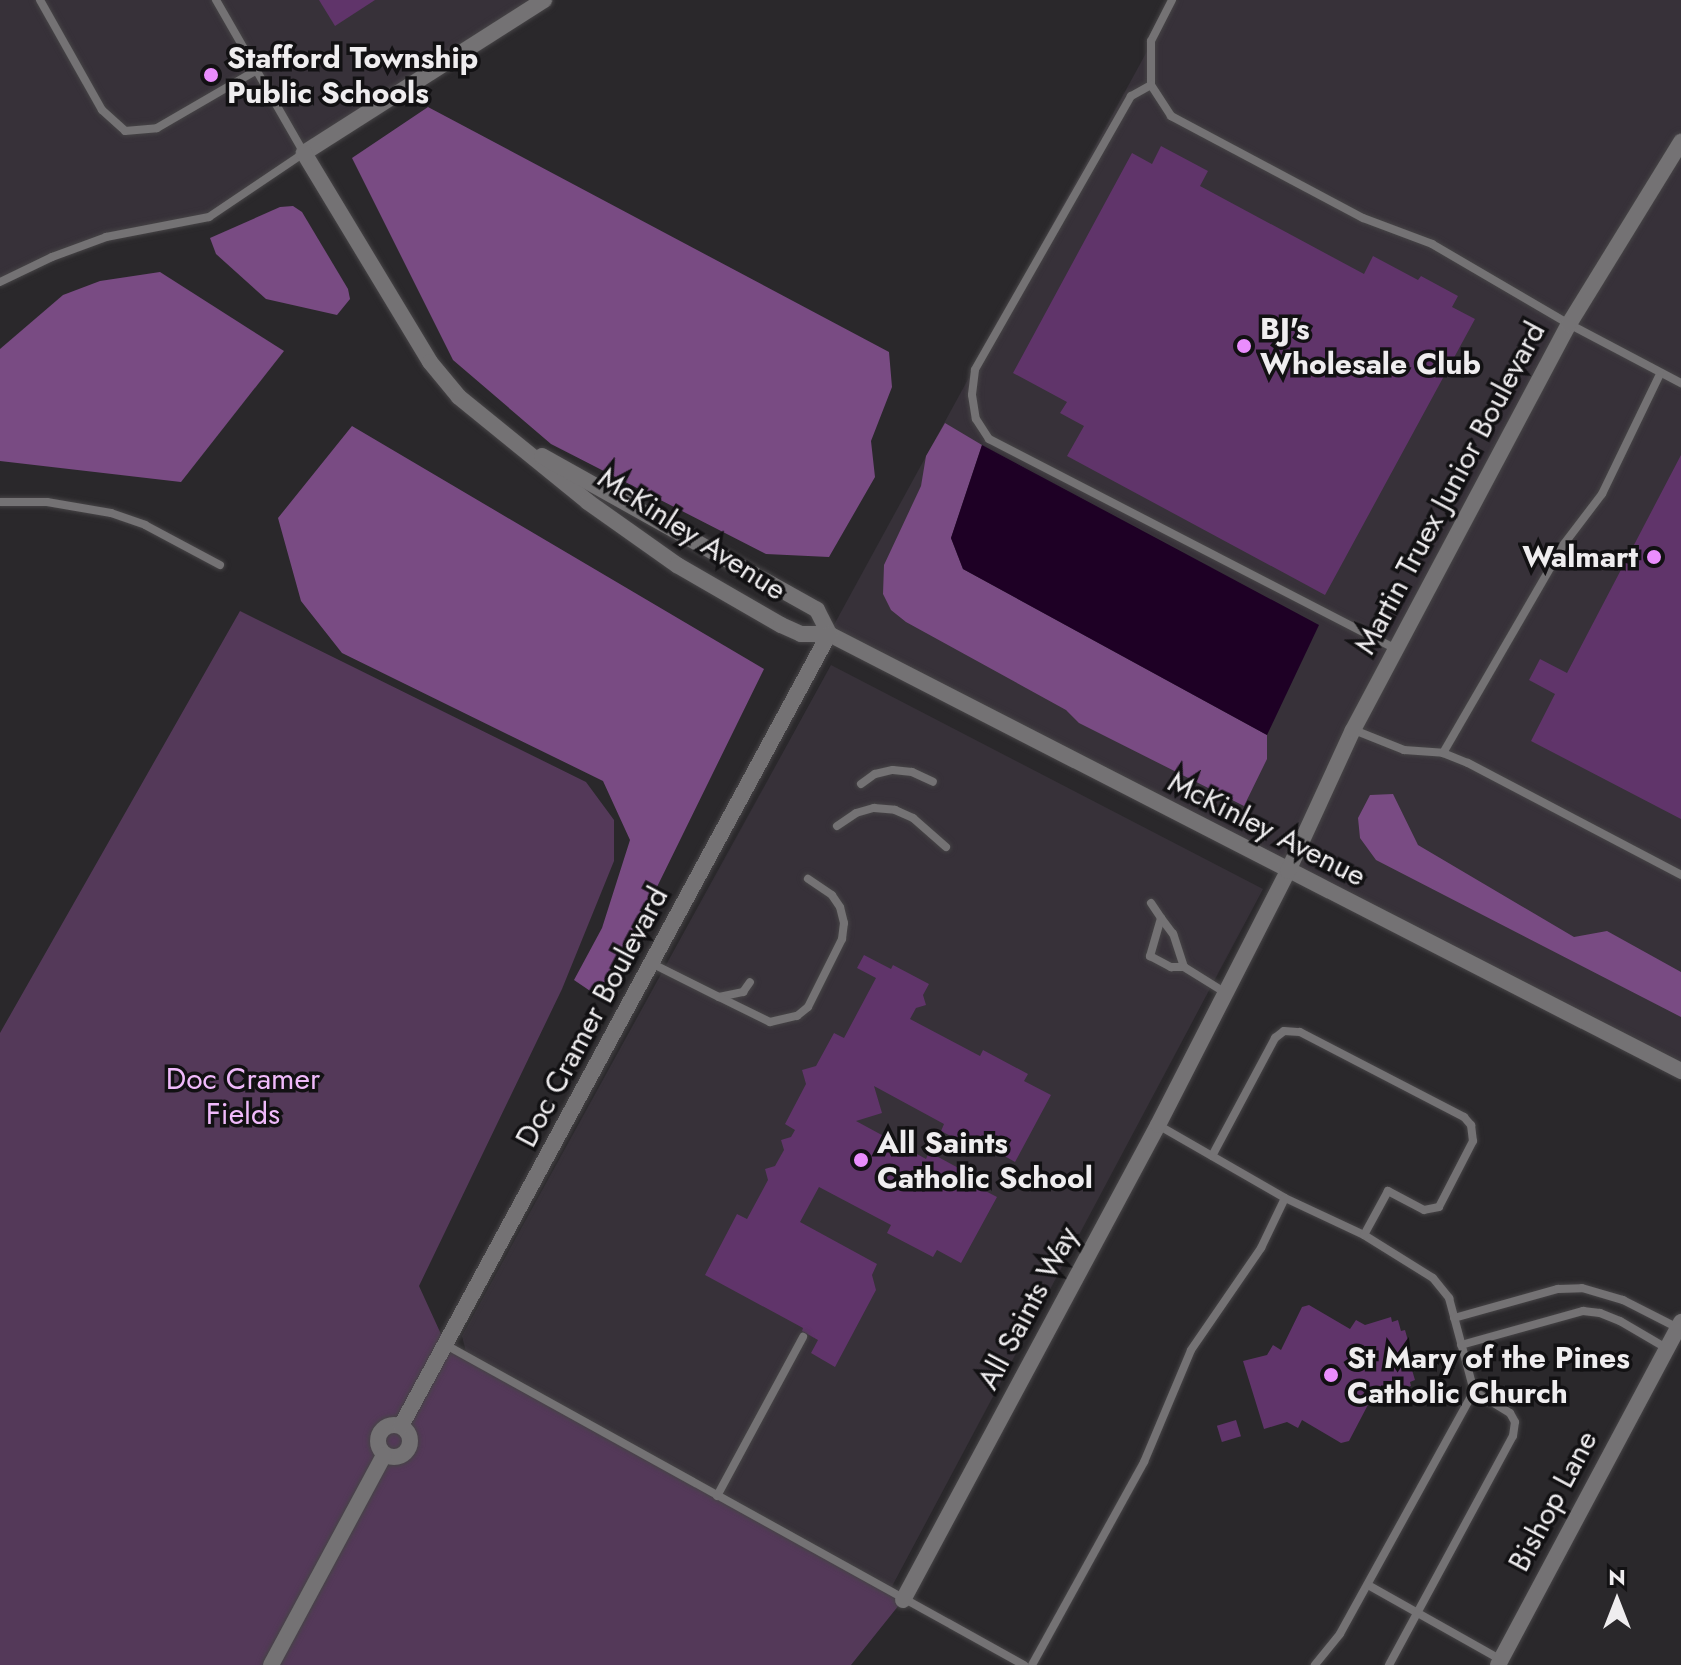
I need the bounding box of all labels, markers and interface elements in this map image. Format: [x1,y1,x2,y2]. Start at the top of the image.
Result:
place label: Stafford Township Public Schools [227,40,478,110]
marker: Stafford Township Public Schools [202,66,220,84]
place label: BJ's Wholesale Club [1260,311,1481,382]
street label: Martin Truex Junior Boulevard [1347,316,1553,660]
marker: BJ's Wholesale Club [1235,337,1253,355]
street label: McKinley Avenue [591,460,793,608]
place label: Walmart [1522,539,1638,575]
marker: Walmart [1645,548,1663,566]
street label: McKinley Avenue [1162,764,1372,894]
street label: Doc Cramer Boulevard [508,881,676,1153]
park label: Doc Cramer Fields [166,1061,320,1132]
place label: All Saints Catholic School [877,1125,1093,1196]
marker: All Saints Catholic School [852,1151,870,1169]
street label: All Saints Way [970,1220,1086,1396]
place label: St Mary of the Pines Catholic Church [1347,1340,1630,1410]
marker: St Mary of the Pines Catholic Church [1322,1366,1340,1384]
street label: Bishop Lane [1501,1425,1605,1577]
north arrow [1577,1561,1657,1641]
text: N [1608,1561,1626,1593]

